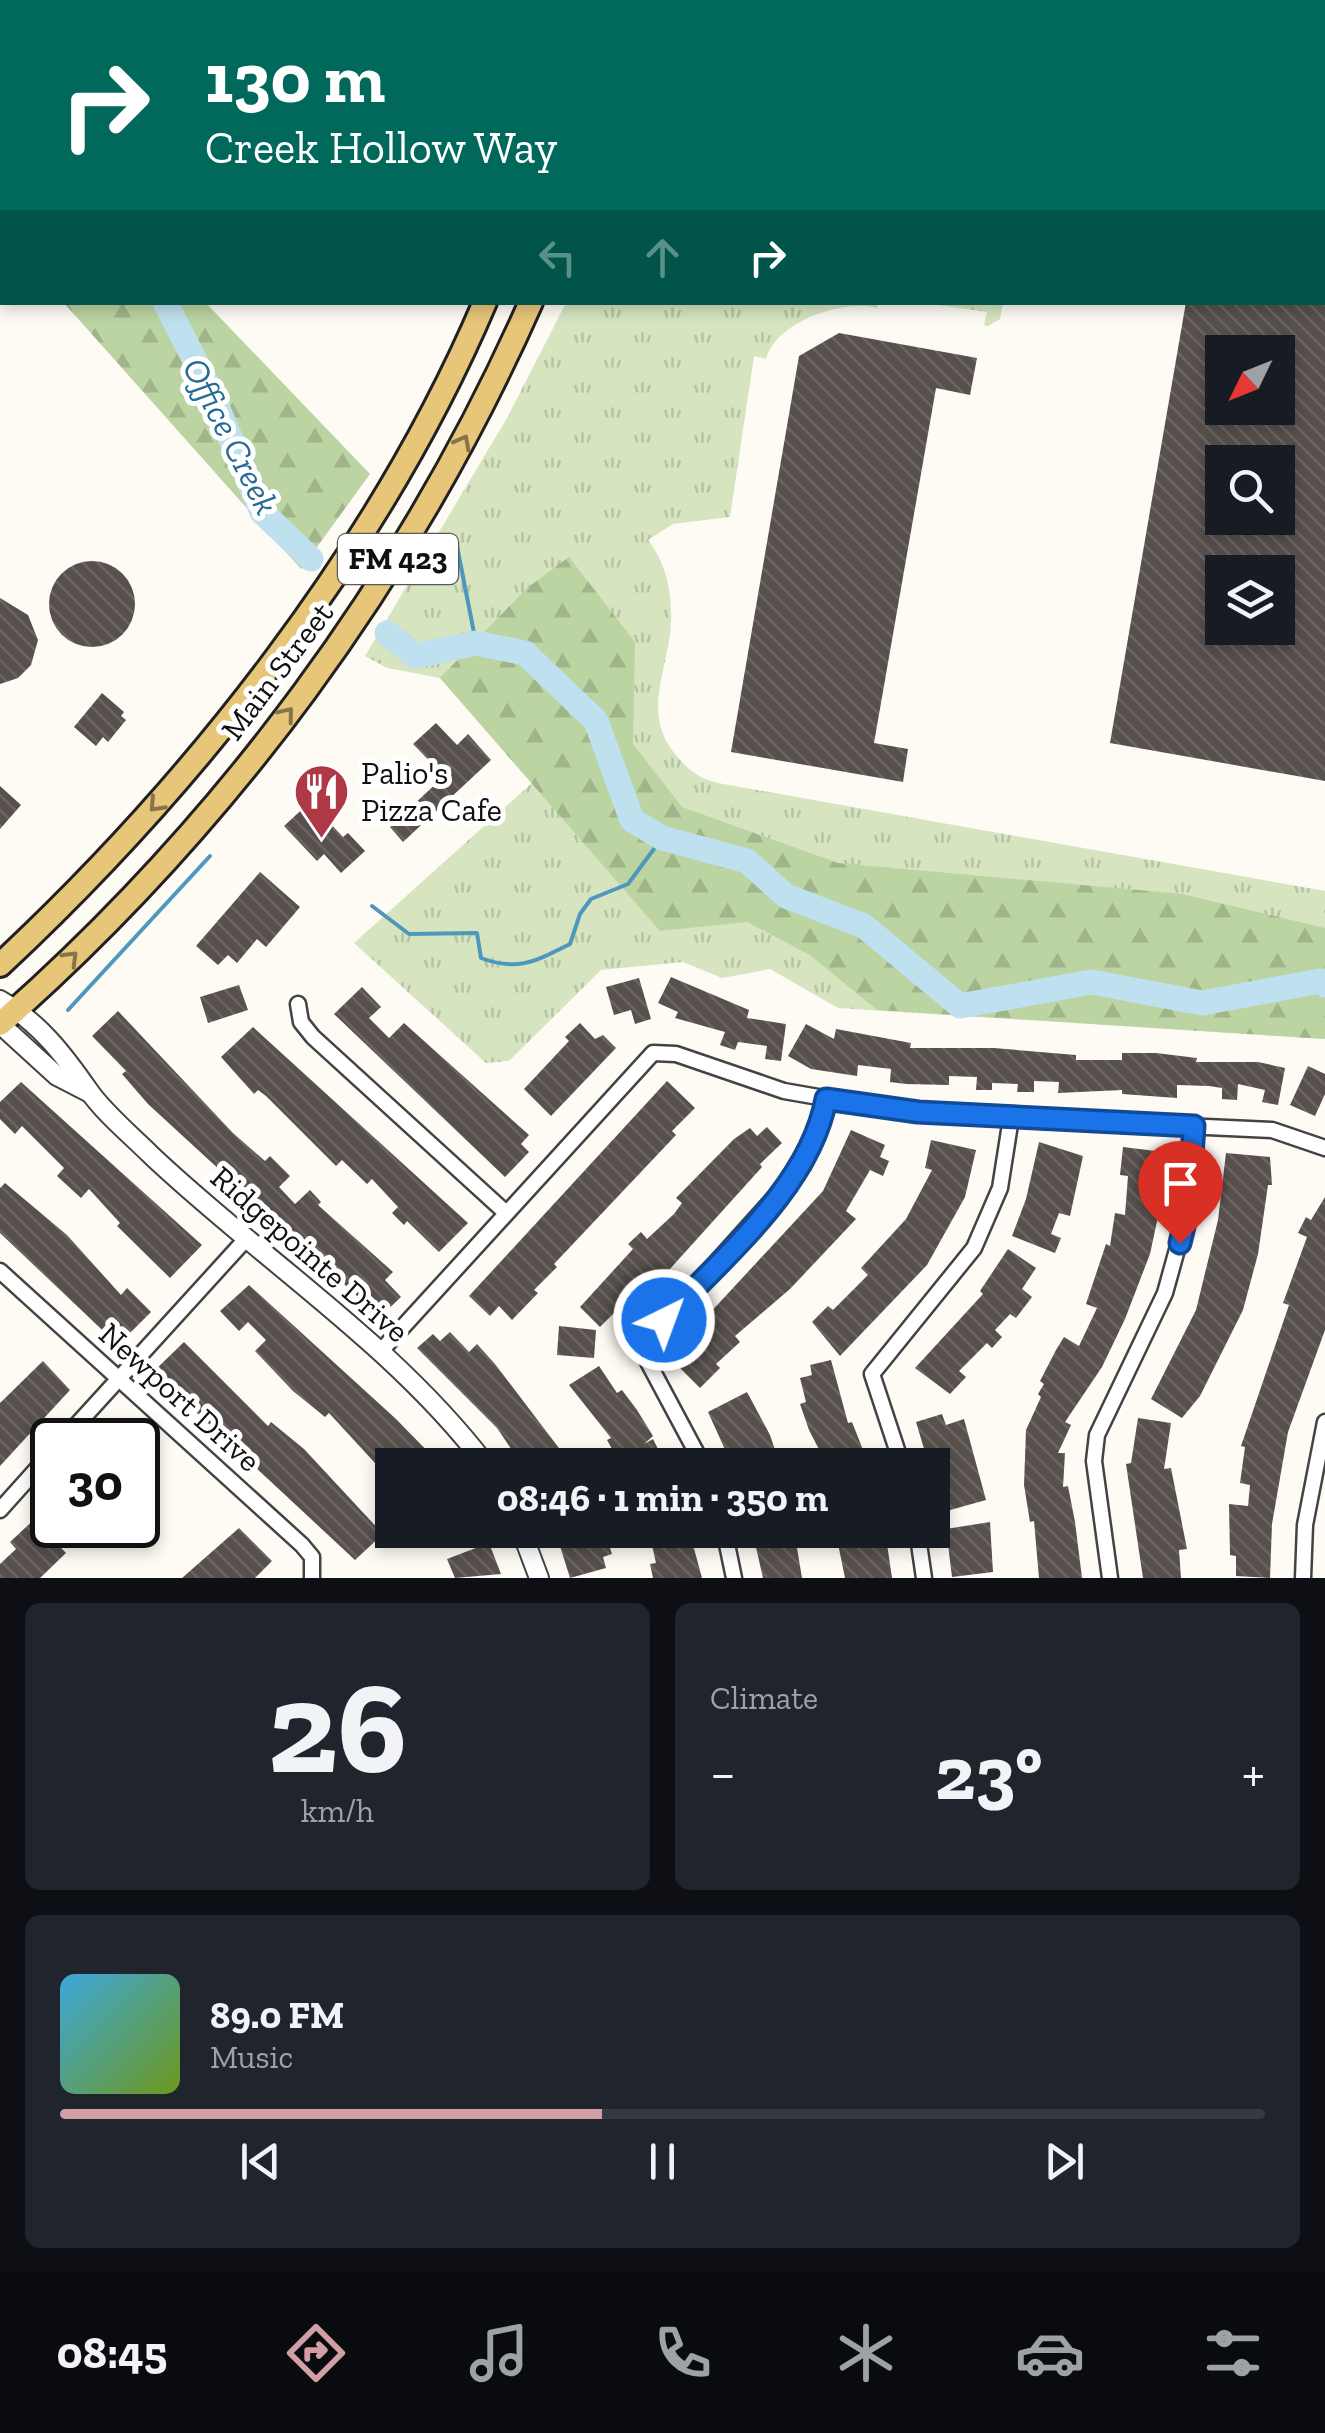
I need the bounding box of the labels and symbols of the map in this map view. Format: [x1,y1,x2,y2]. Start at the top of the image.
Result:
north arrow [1205,335,1295,425]
water label: Office Creek [174,351,288,521]
one-way arrow [451,435,471,453]
road number: FM 423 [338,534,458,584]
street label: Main Street [213,595,341,747]
one-way arrow [275,708,293,726]
place label: Palio's Pizza Cafe [361,754,502,829]
restaurant icon: Palio's Pizza Cafe [292,761,352,840]
one-way arrow [150,793,168,812]
one-way arrow [60,951,78,969]
pin [1138,1141,1223,1244]
street label: Ridgepointe Drive [203,1158,417,1350]
position arrow [612,1268,716,1372]
street label: Newport Drive [91,1315,269,1479]
speed limit sign: 30 [30,1418,160,1548]

